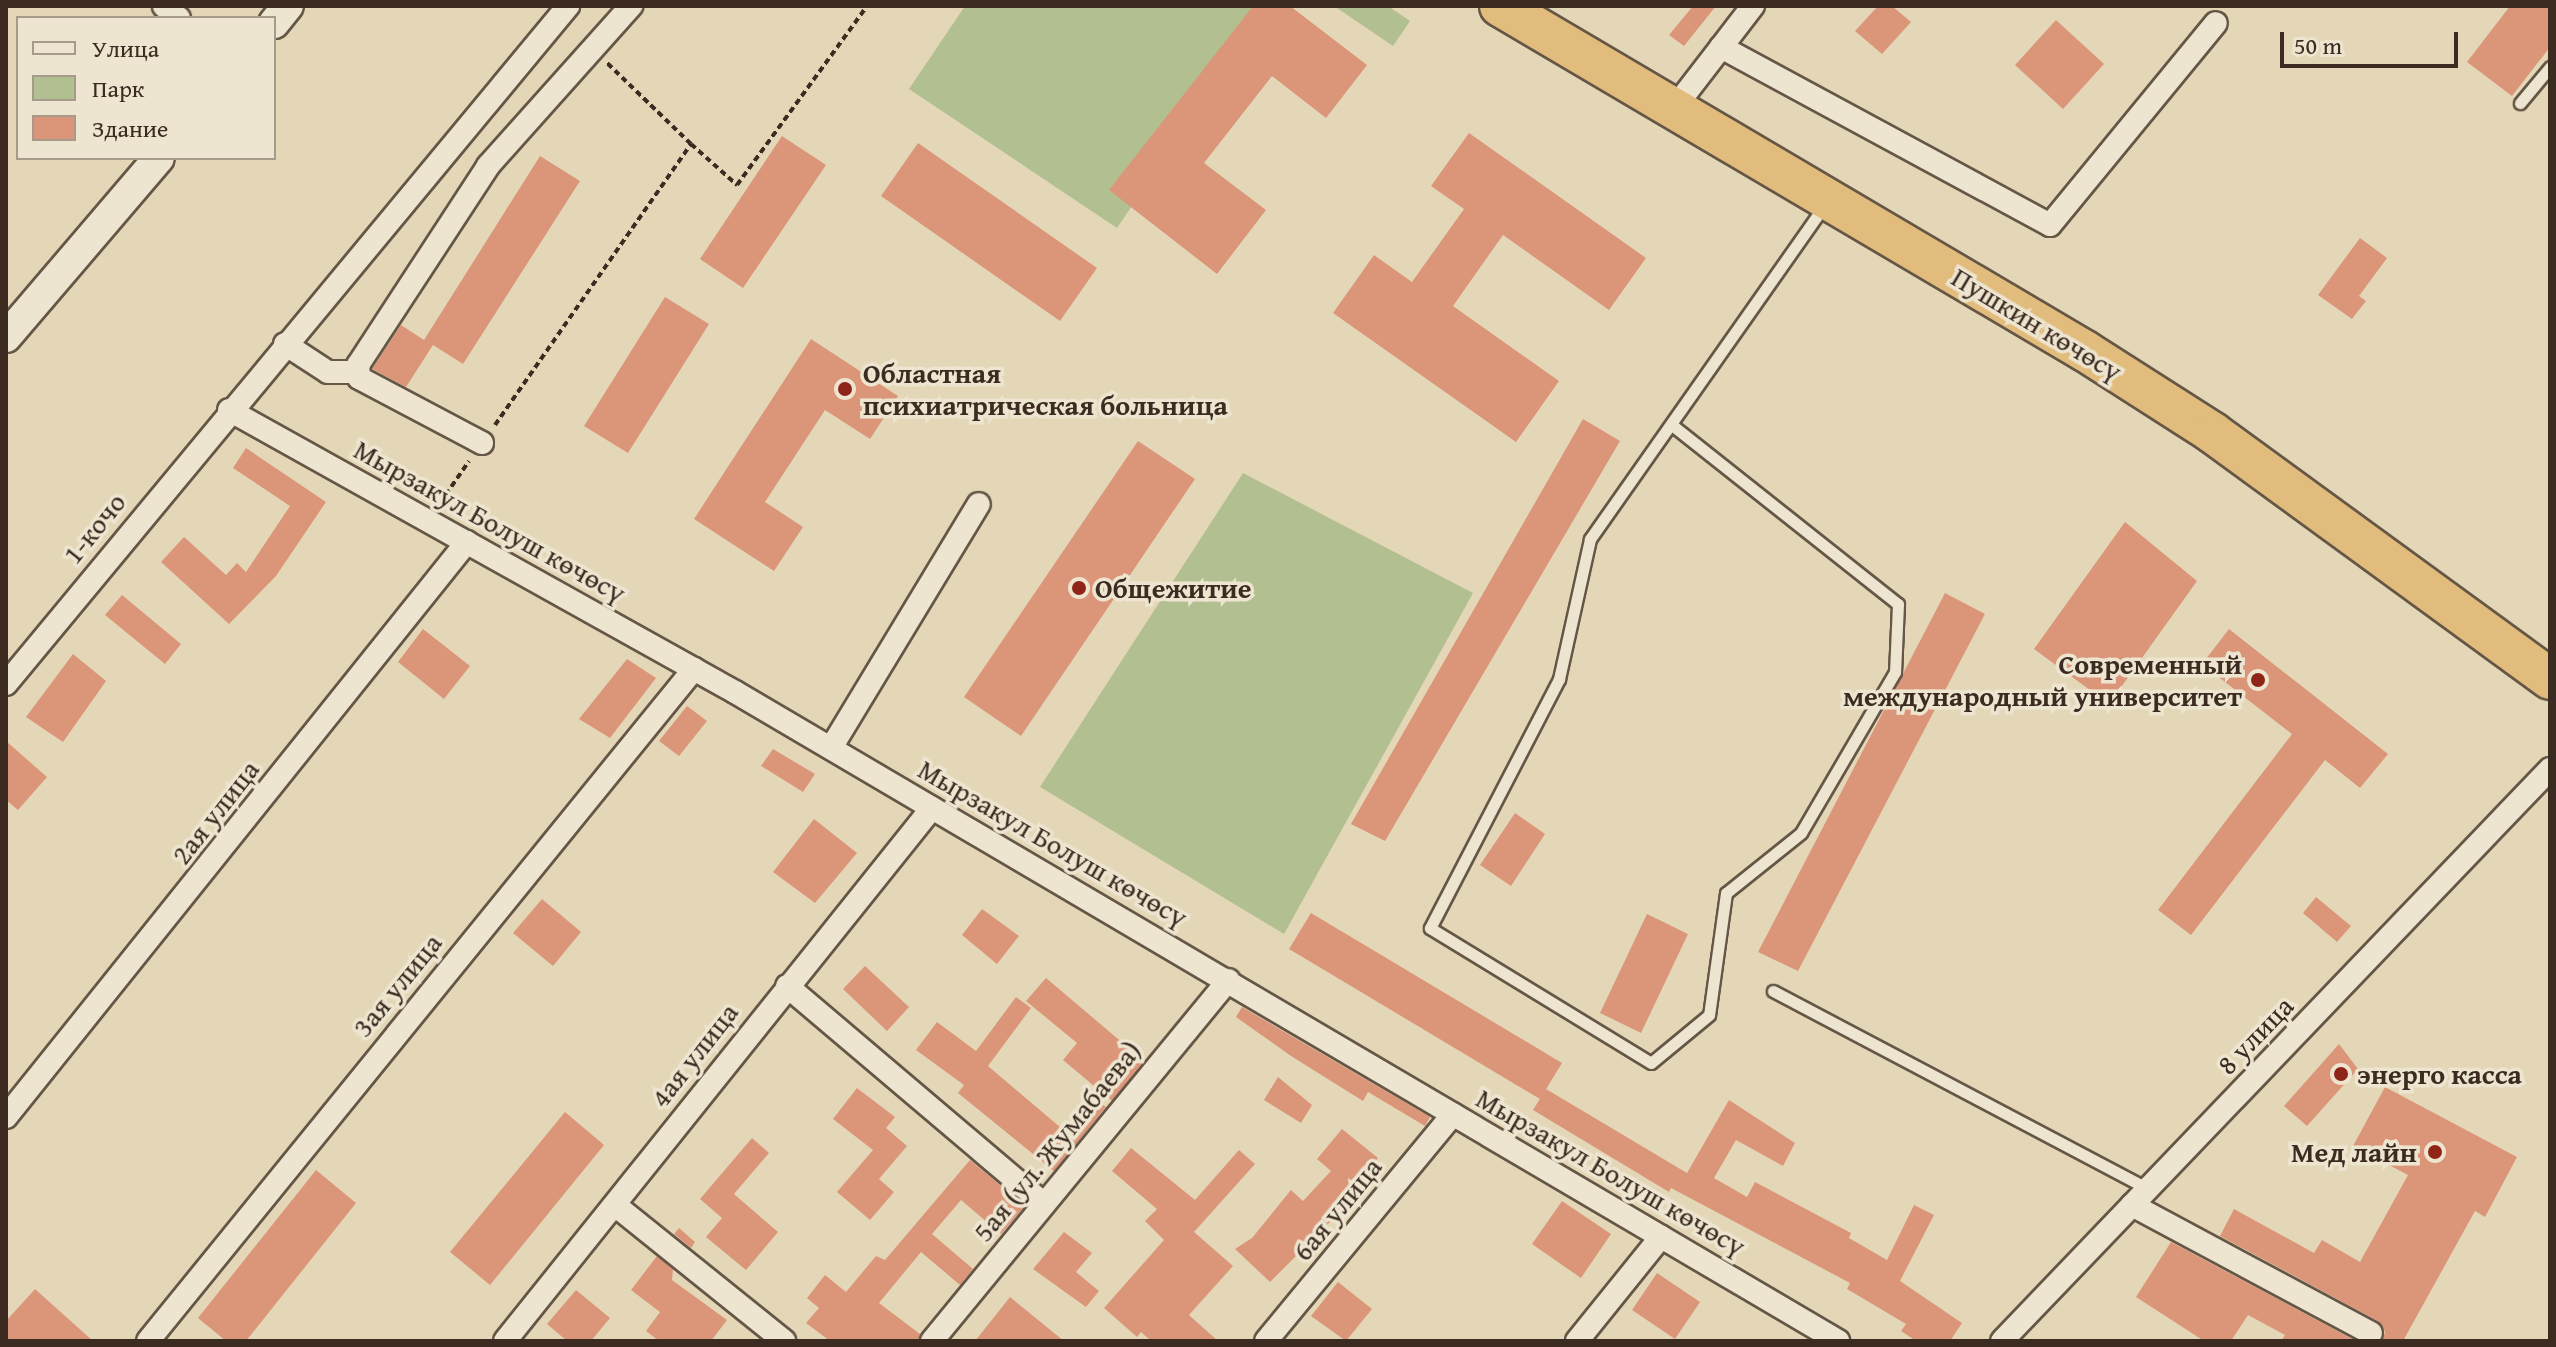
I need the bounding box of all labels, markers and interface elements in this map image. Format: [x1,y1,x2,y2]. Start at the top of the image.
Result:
legend [16,16,276,160]
scale bar [2284,16,2462,66]
text: 50 m [2294,28,2342,63]
text: Улица [92,31,159,66]
text: Парк [92,71,144,106]
text: Здание [92,111,168,146]
street label: Пушкин көчөсү [1946,260,2128,388]
place label: Областная психиатрическая больница [863,356,1228,422]
marker: Областная психиатрическая больница [834,378,856,400]
street label: Мырзакул Болуш көчөсү [348,432,632,610]
street label: 1-кочо [55,486,133,570]
place label: Общежитие [1095,571,1252,605]
marker: Общежитие [1070,579,1088,597]
place label: Современный международный университет [1843,647,2242,713]
marker: Современный международный университет [2249,671,2267,689]
street label: Мырзакул Болуш көчөсү [912,752,1194,934]
street label: 2ая улица [164,753,266,871]
street label: 3ая улица [345,927,449,1043]
street label: 8 улица [2210,989,2300,1081]
street label: 4ая улица [643,996,745,1114]
street label: 5ая (ул. Жумабаева) [966,1034,1148,1248]
place label: энерго касса [2357,1057,2522,1091]
marker: энерго касса [2332,1065,2350,1083]
street label: Мырзакул Болуш көчөсү [1470,1081,1752,1263]
place label: Мед лайн [2291,1135,2417,1169]
marker: Мед лайн [2424,1141,2446,1163]
street label: 6ая улица [1285,1151,1389,1267]

